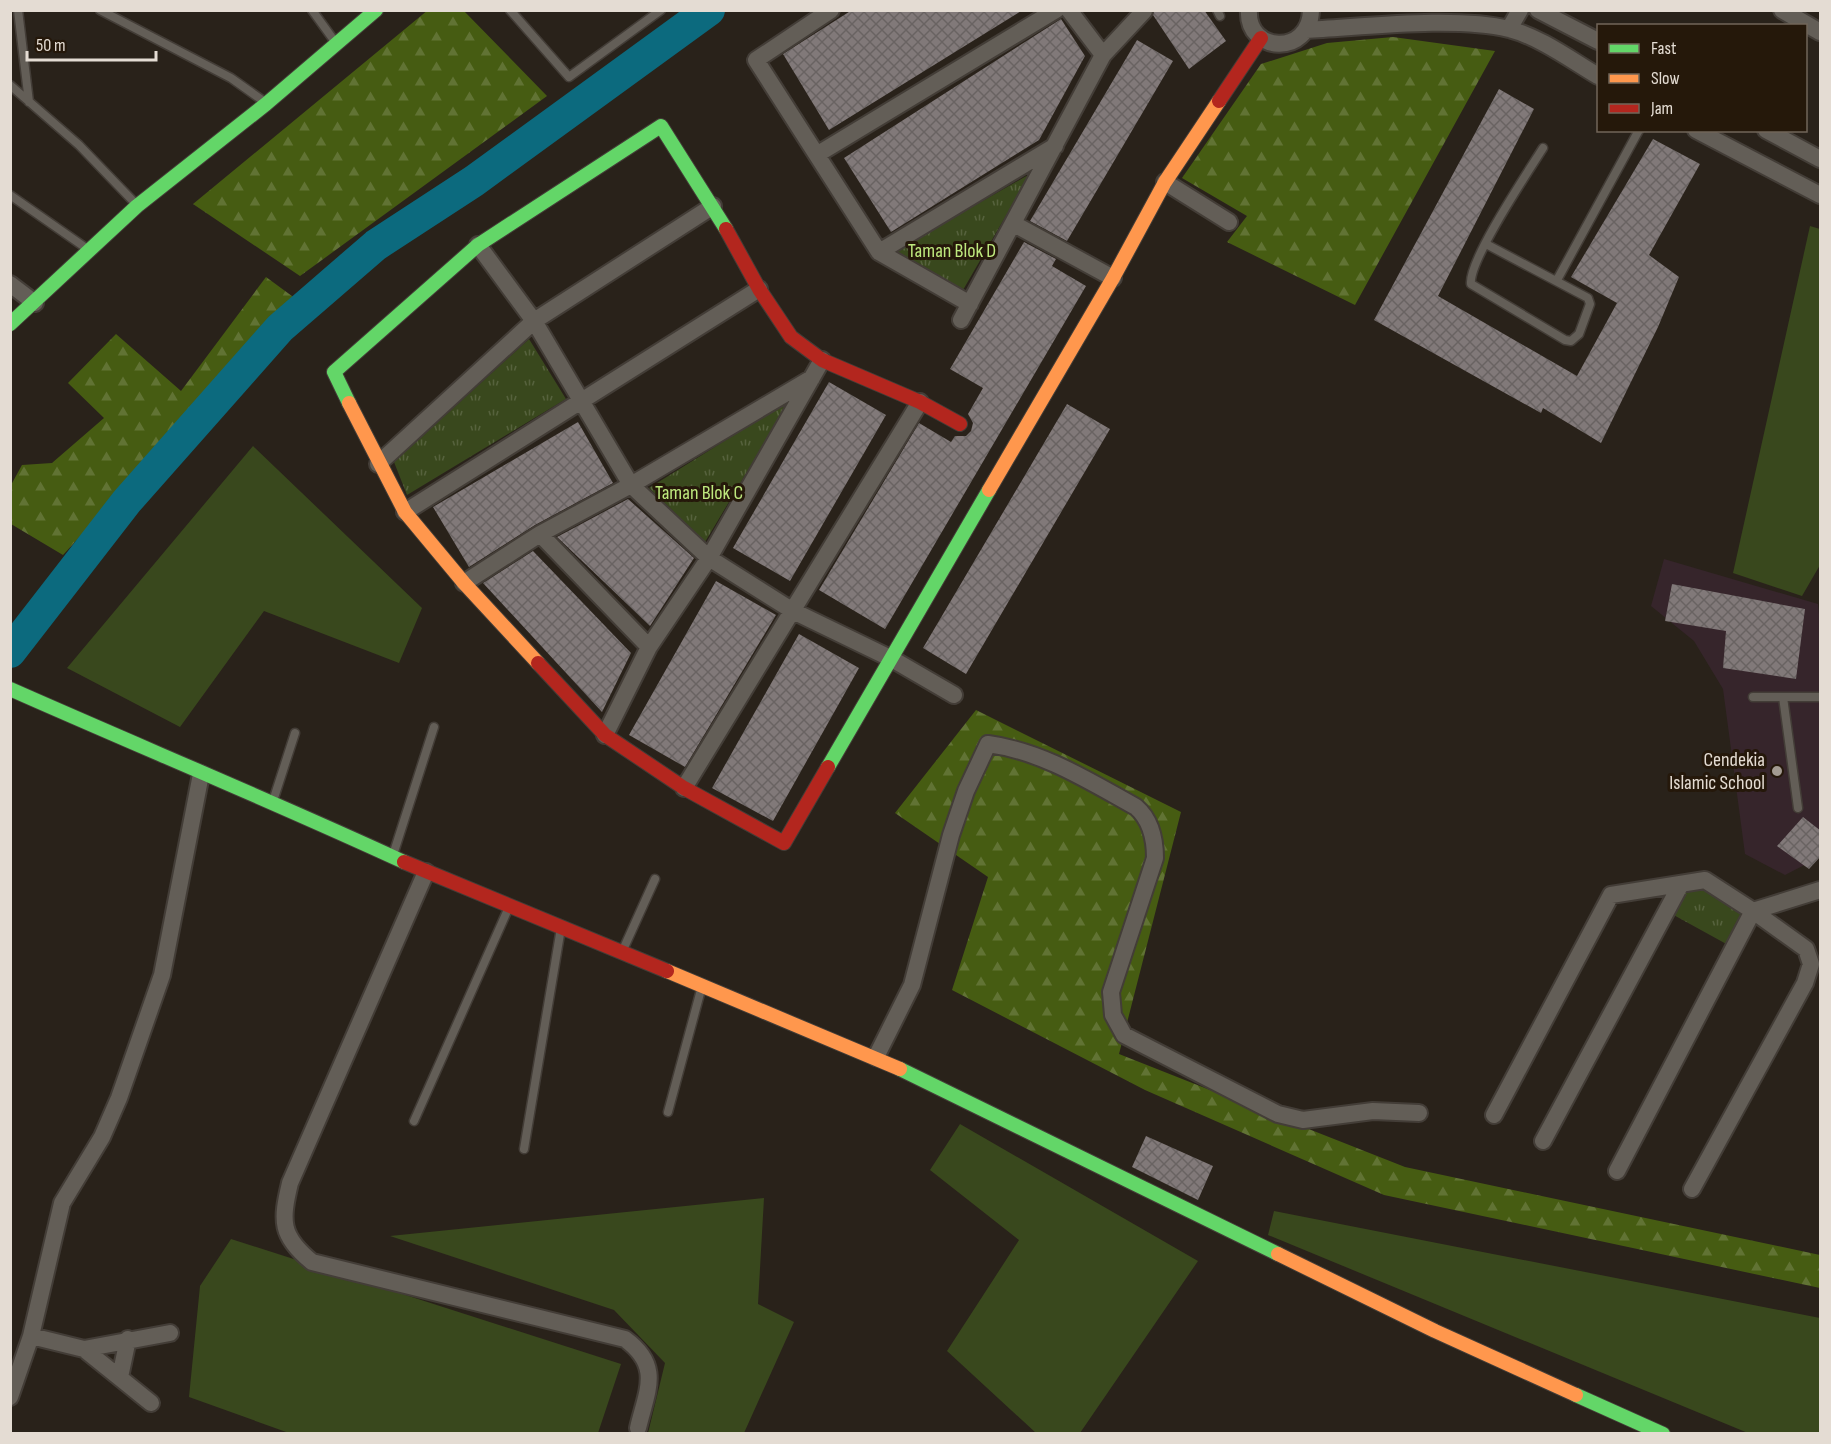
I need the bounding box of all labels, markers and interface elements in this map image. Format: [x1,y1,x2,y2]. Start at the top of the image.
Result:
scale bar [27,24,156,62]
legend [1597,24,1807,132]
text: 50 m [36,35,66,56]
text: Fast [1651,38,1677,59]
text: Slow [1651,68,1680,89]
text: Jam [1650,98,1673,119]
park label: Taman Blok D [908,239,996,263]
park label: Taman Blok C [655,481,743,505]
place label: Cendekia Islamic School [1669,748,1765,795]
marker: Cendekia Islamic School [1770,764,1784,778]

